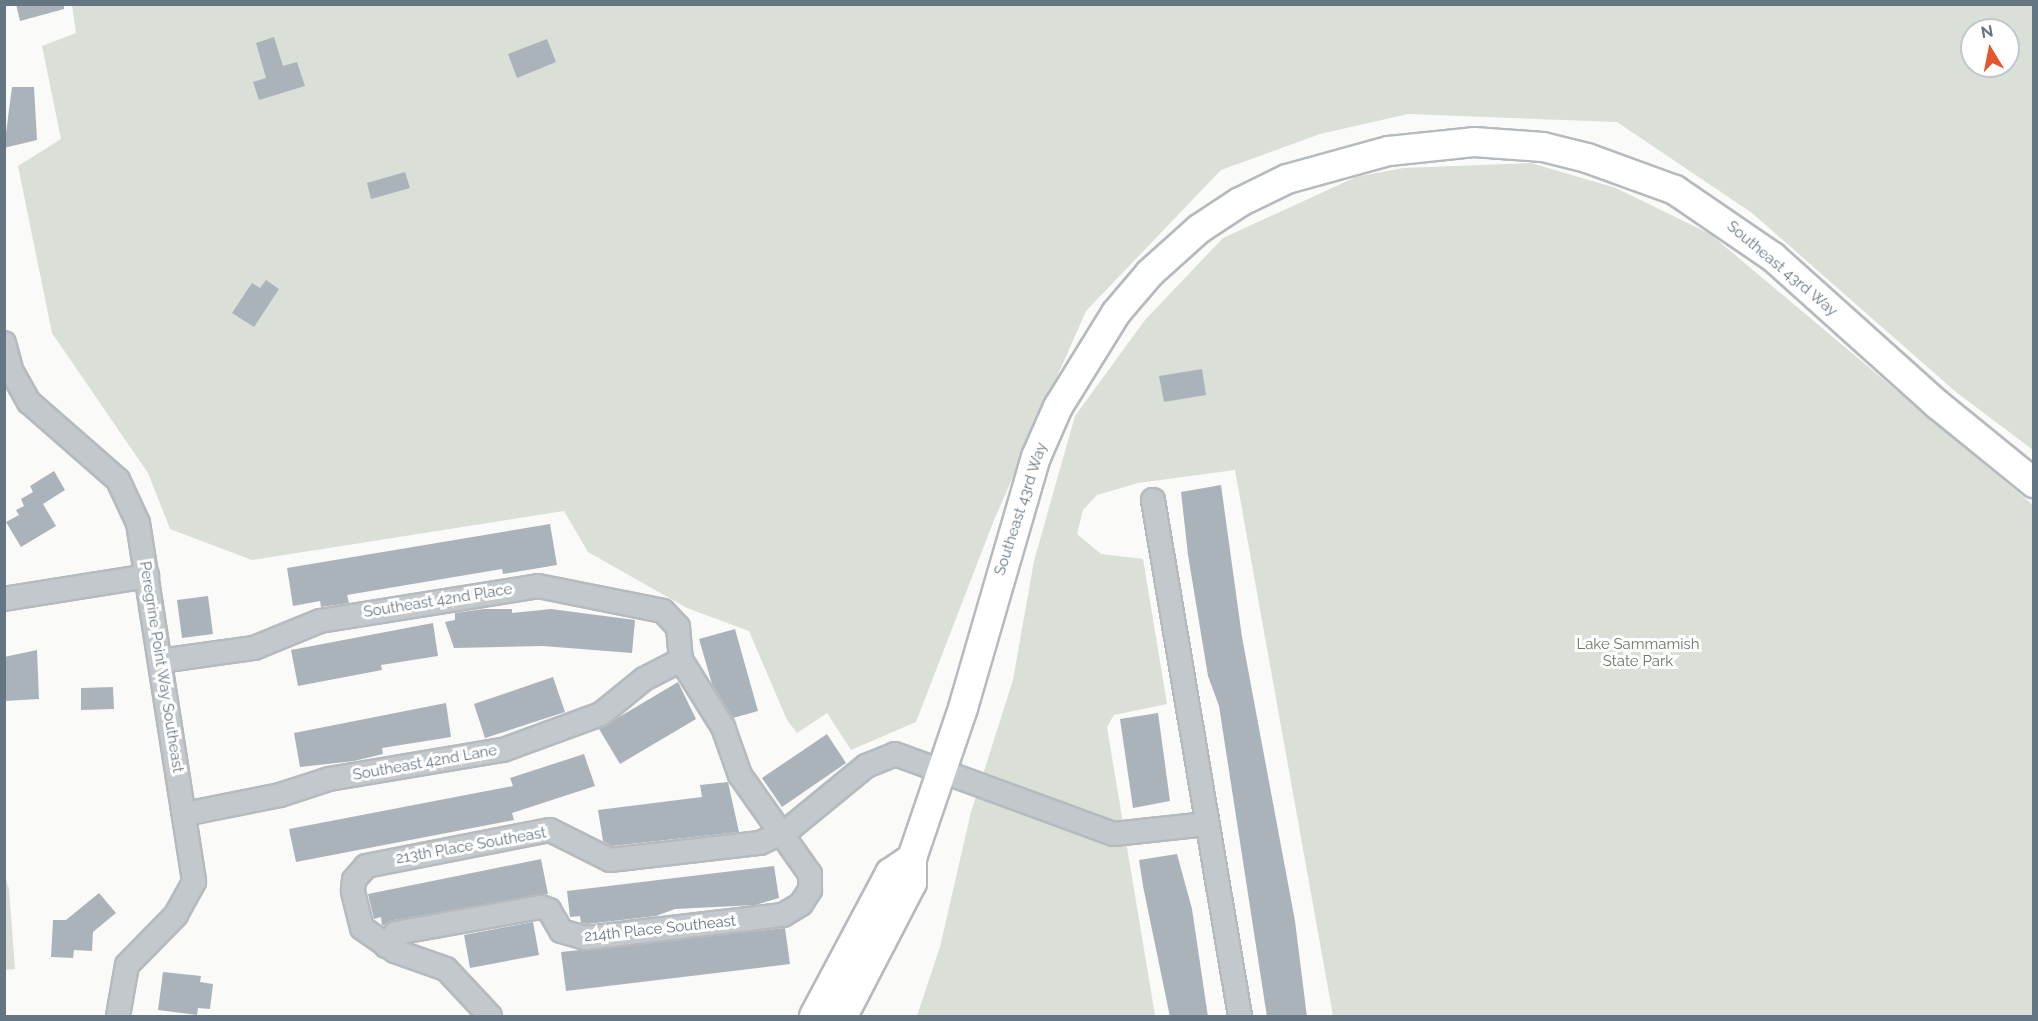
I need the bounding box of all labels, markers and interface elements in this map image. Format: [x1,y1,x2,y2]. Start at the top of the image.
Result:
north arrow [1960,18,2020,78]
text: N [1979,21,1995,42]
street label: Southeast 43rd Way [1723,217,1841,321]
street label: Southeast 43rd Way [991,440,1051,578]
street label: Peregrine Point Way Southeast [135,560,187,774]
street label: Southeast 42nd Place [362,580,514,622]
park label: Lake Sammamish State Park [1576,635,1700,670]
street label: Southeast 42nd Lane [351,741,499,785]
street label: 213th Place Southeast [395,824,547,868]
street label: 214th Place Southeast [583,912,737,946]

